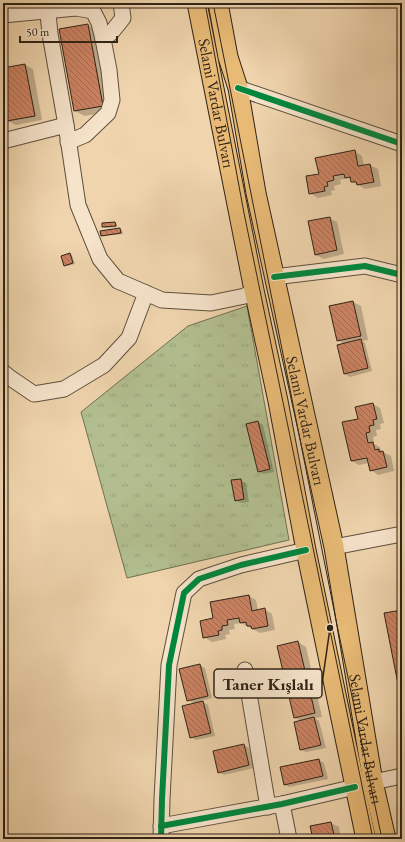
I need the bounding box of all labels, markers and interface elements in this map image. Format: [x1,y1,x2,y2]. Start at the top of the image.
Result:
scale bar [20,18,117,44]
text: 50 m [26,24,50,40]
street label: Selami Vardar Bulvarı [194,36,240,170]
street label: Selami Vardar Bulvarı [282,354,331,487]
callout: Taner Kışlalı [214,669,322,698]
street label: Selami Vardar Bulvarı [345,672,388,806]
text: Taner Kışlalı [222,673,314,695]

